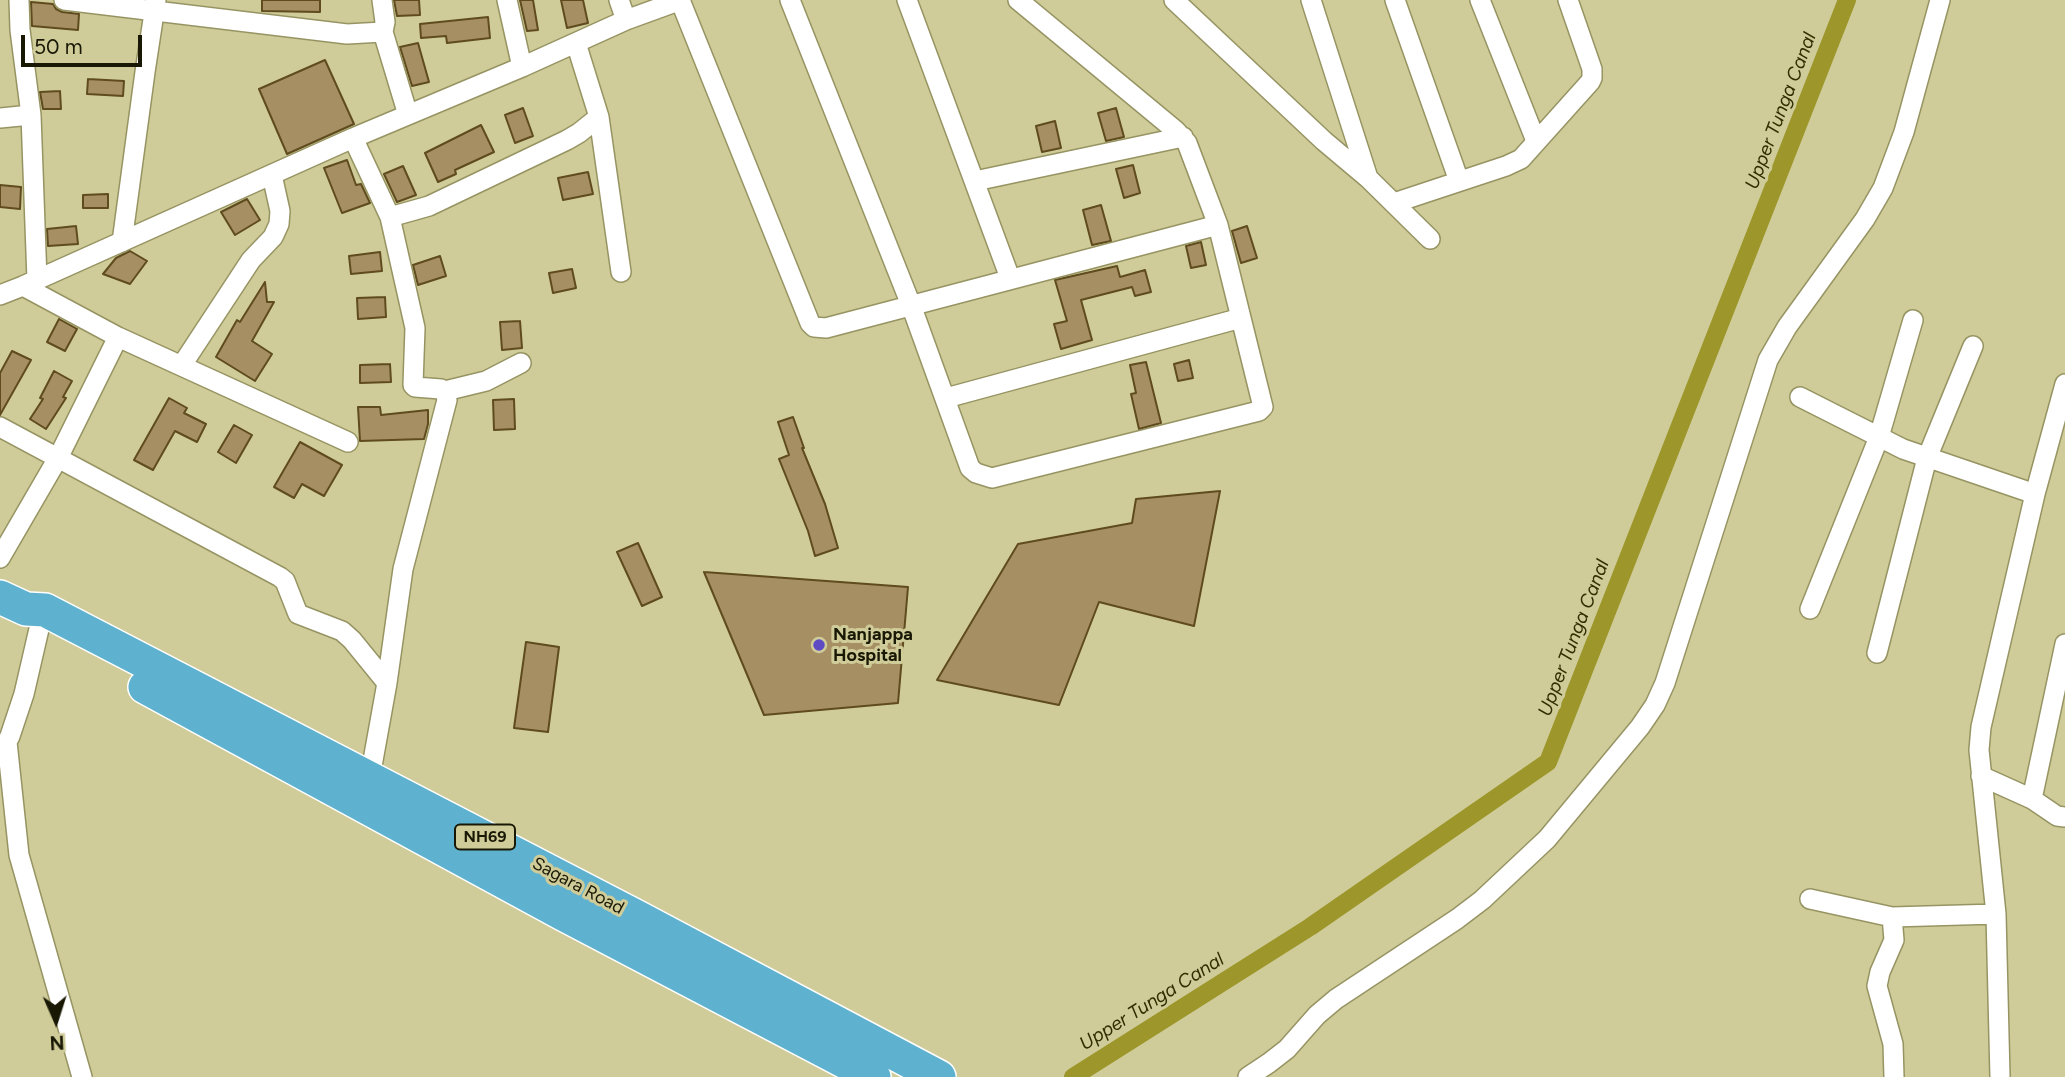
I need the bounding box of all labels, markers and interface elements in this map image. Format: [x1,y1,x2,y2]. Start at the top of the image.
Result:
scale bar [24,21,145,65]
water label: Upper Tunga Canal [1741,29,1821,193]
text: 50 m [34,34,83,59]
water label: Upper Tunga Canal [1534,556,1614,720]
place label: Nanjappa Hospital [833,624,913,666]
marker: Nanjappa Hospital [811,637,827,653]
road number: NH69 [455,824,515,850]
street label: Sagara Road [528,853,628,919]
water label: Upper Tunga Canal [1076,948,1228,1056]
north arrow [21,986,91,1056]
text: N [49,1031,65,1054]

